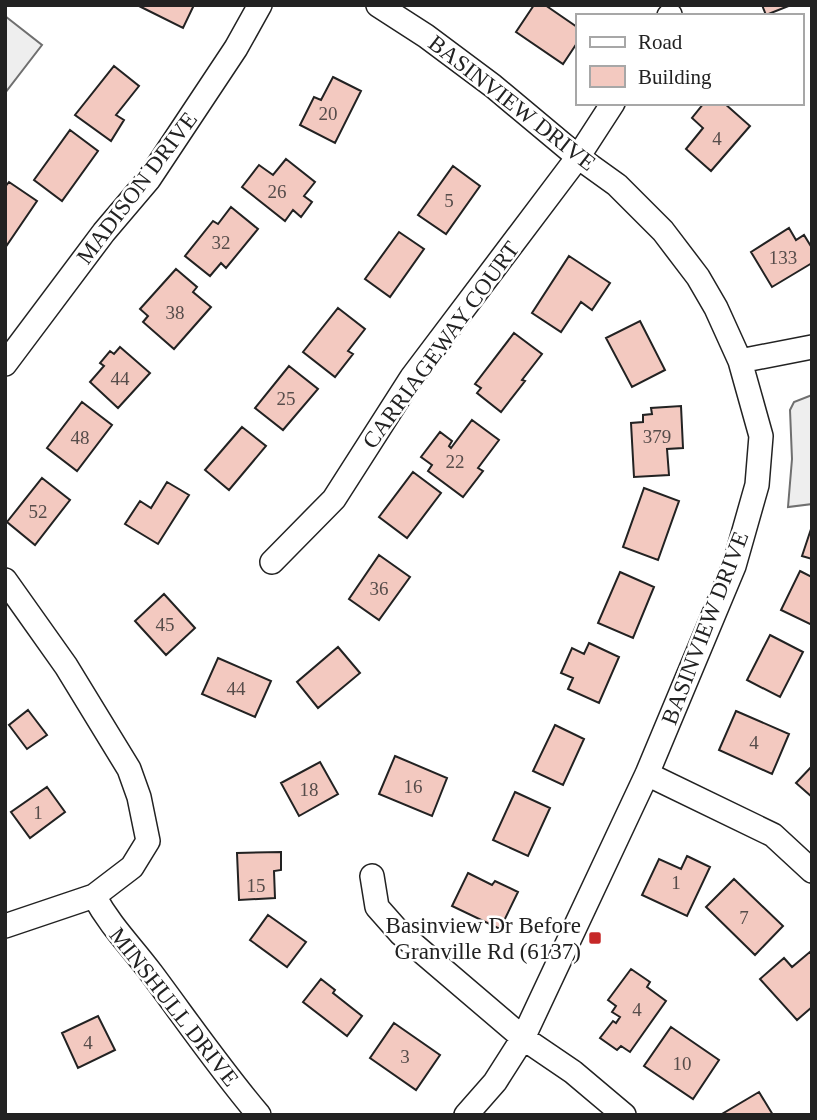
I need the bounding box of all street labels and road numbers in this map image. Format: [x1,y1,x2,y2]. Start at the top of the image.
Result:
street label: BASINVIEW DRIVE [424,30,600,176]
street label: MADISON DRIVE [72,107,202,269]
street label: CARRIAGEWAY COURT [358,237,524,453]
street label: BASINVIEW DRIVE [657,528,753,728]
street label: MINSHULL DRIVE [104,923,244,1091]

